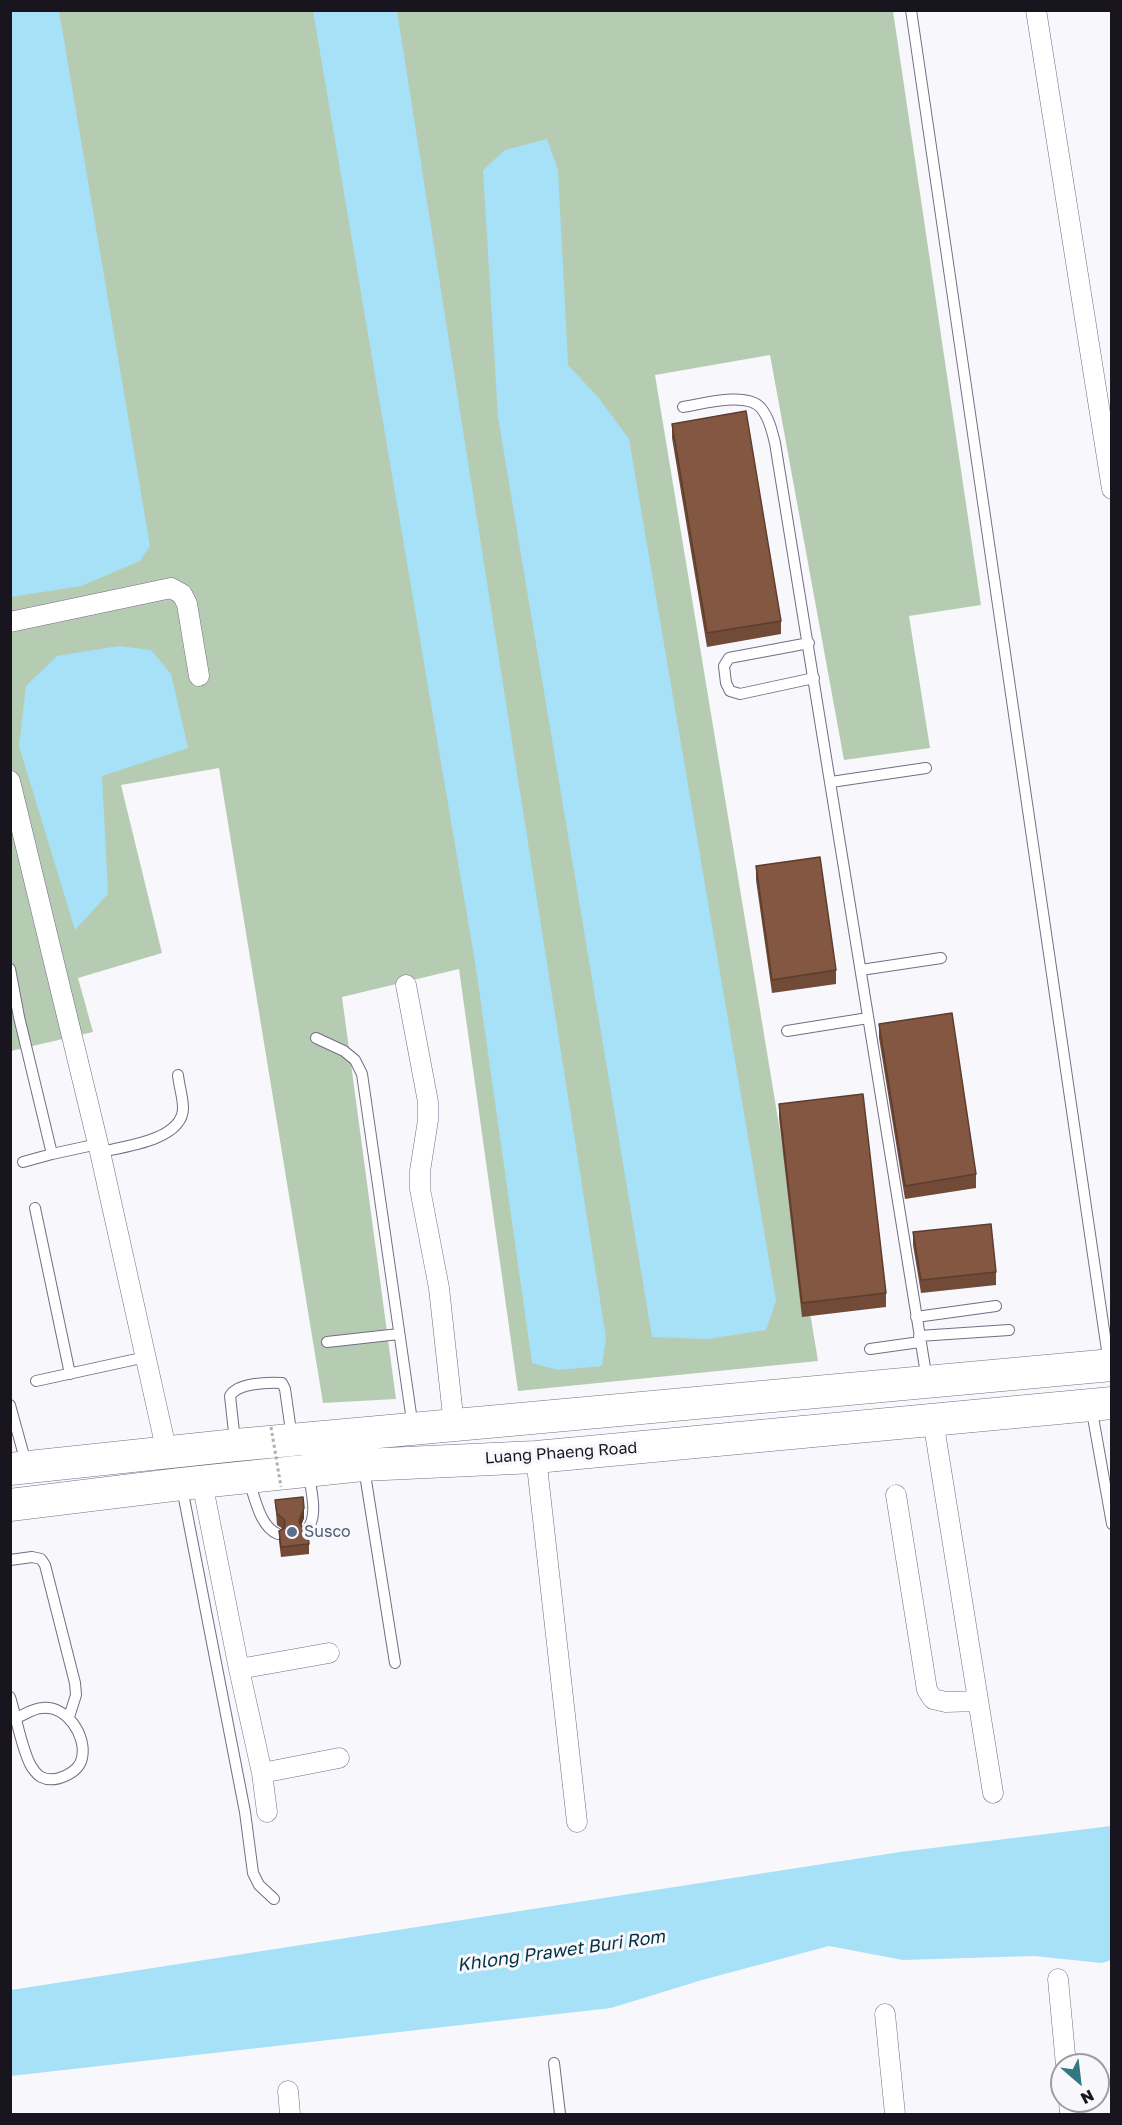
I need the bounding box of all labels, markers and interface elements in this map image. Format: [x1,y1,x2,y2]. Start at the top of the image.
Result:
street label: Luang Phaeng Road [484,1438,638,1468]
place label: Susco [304,1522,351,1542]
marker: Susco [285,1525,299,1539]
water label: Khlong Prawet Buri Rom [456,1926,666,1976]
north arrow [1050,2053,1110,2113]
text: N [1077,2085,1098,2109]

